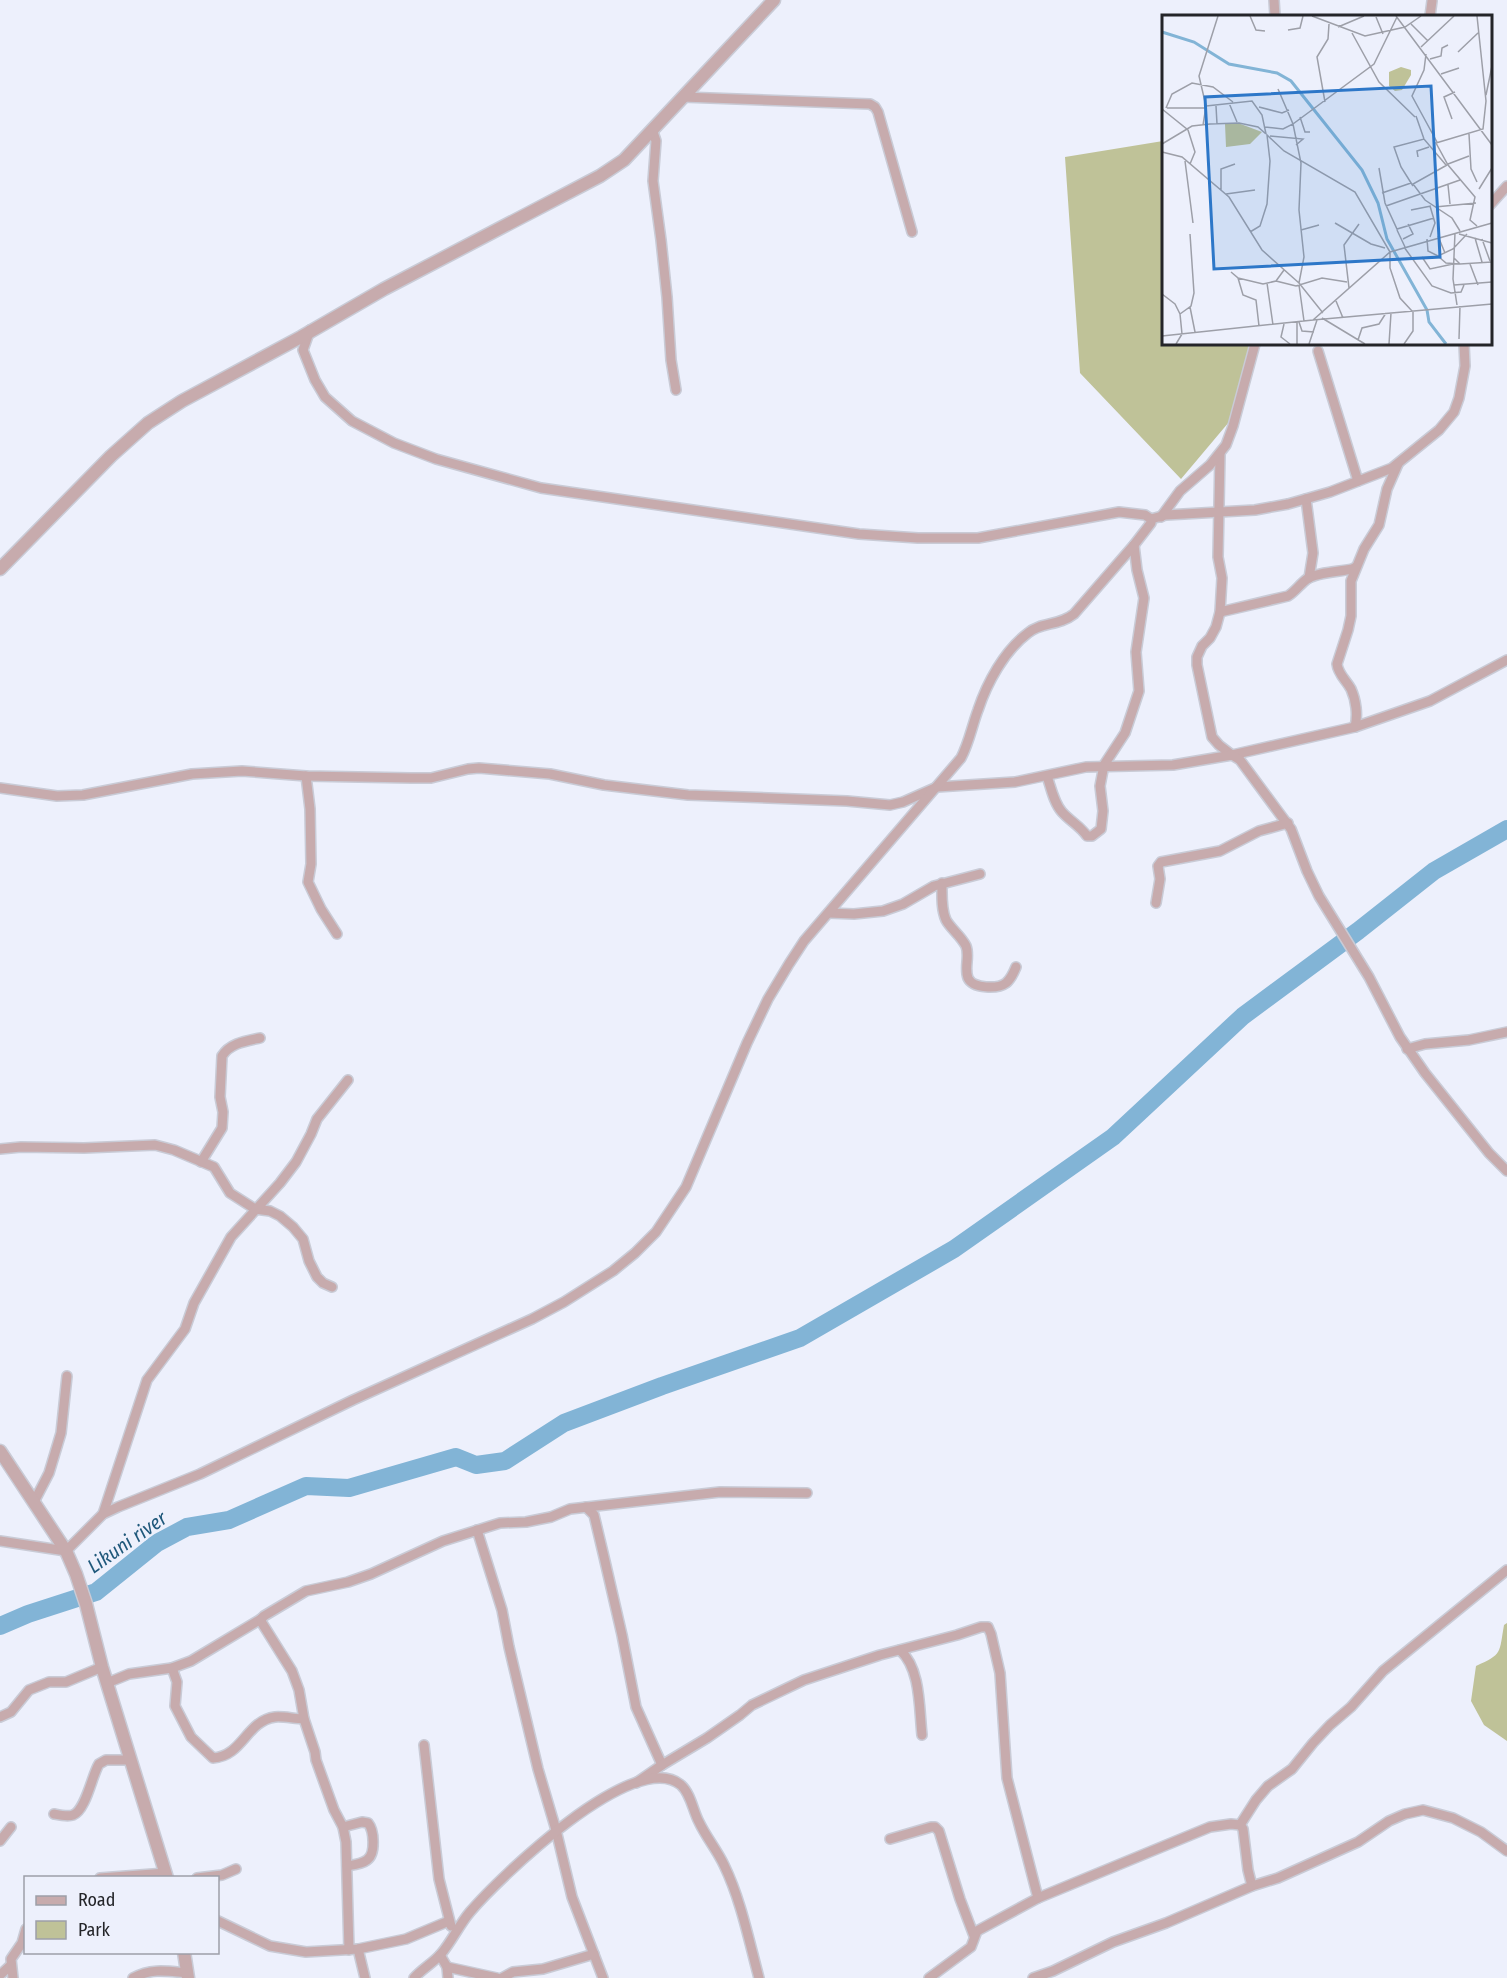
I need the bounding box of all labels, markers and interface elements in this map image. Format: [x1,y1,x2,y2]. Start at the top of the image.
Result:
inset map [1162,15,1492,345]
water label: Likuni river [83,1505,172,1578]
legend [24,1876,219,1954]
text: Road [78,1889,115,1911]
text: Park [78,1919,111,1941]

